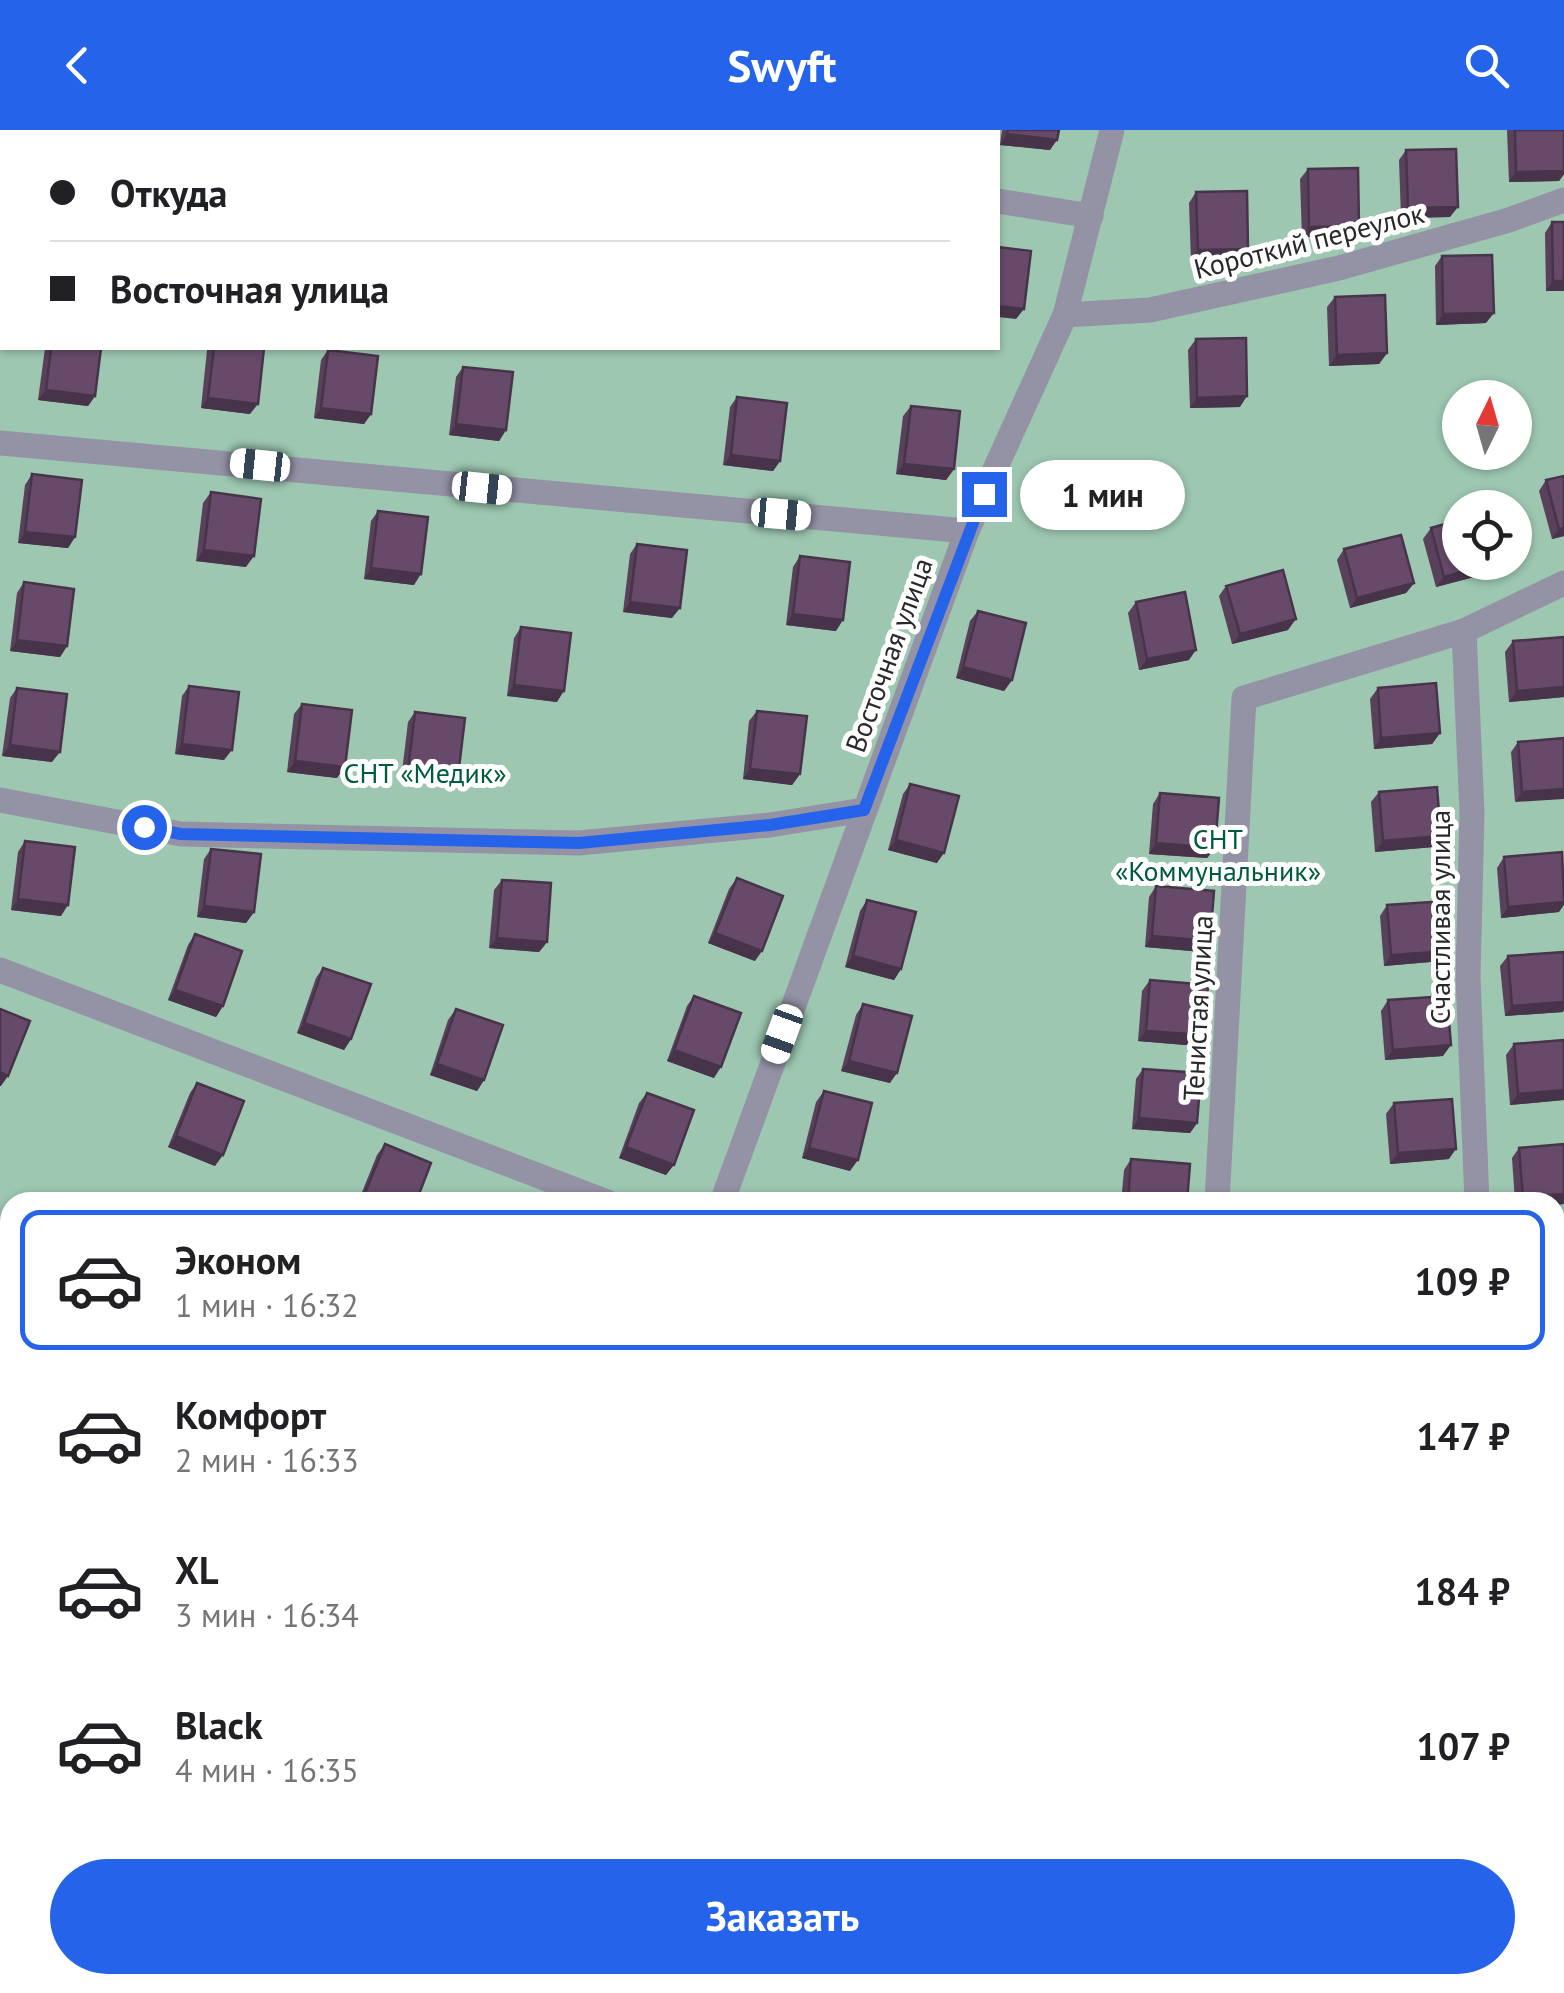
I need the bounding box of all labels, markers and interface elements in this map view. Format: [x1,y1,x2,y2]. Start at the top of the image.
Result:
text: Swyft [727,36,837,94]
icon: back [50,38,105,93]
icon: search [1459,38,1514,93]
text: Откуда [110,168,227,217]
street label: Короткий переулок [1190,194,1428,287]
text: Восточная улица [110,264,389,313]
north arrow [1442,380,1532,470]
map controls [1442,380,1532,580]
car [229,447,291,483]
callout: 1 мин [1019,459,1184,529]
car [451,470,513,506]
route end [962,472,1007,517]
text: 1 мин [1061,474,1144,516]
button: locate [1442,490,1532,580]
car [750,496,812,532]
street label: Восточная улица [836,553,941,757]
park label: СНТ «Медик» [343,754,507,791]
route start [122,805,167,850]
street label: Счастливая улица [1421,810,1458,1024]
park label: СНТ «Коммунальник» [1115,820,1321,889]
street label: Тенистая улица [1174,914,1221,1102]
car [758,1001,806,1067]
icon: car [55,1235,145,1325]
text: Эконом [175,1235,301,1284]
text: 109 ₽ [1414,1256,1510,1305]
text: 1 мин · 16:32 [175,1284,359,1326]
icon: car [55,1390,145,1480]
text: Комфорт [175,1390,326,1439]
text: 147 ₽ [1416,1411,1510,1460]
text: 2 мин · 16:33 [175,1439,359,1481]
icon: car [55,1545,145,1635]
text: XL [175,1545,219,1594]
text: 184 ₽ [1414,1566,1510,1615]
text: 3 мин · 16:34 [175,1594,359,1636]
icon: car [55,1700,145,1790]
text: Black [175,1700,263,1749]
text: 107 ₽ [1416,1721,1510,1770]
text: 4 мин · 16:35 [175,1749,359,1791]
button: Заказать [50,1859,1515,1974]

